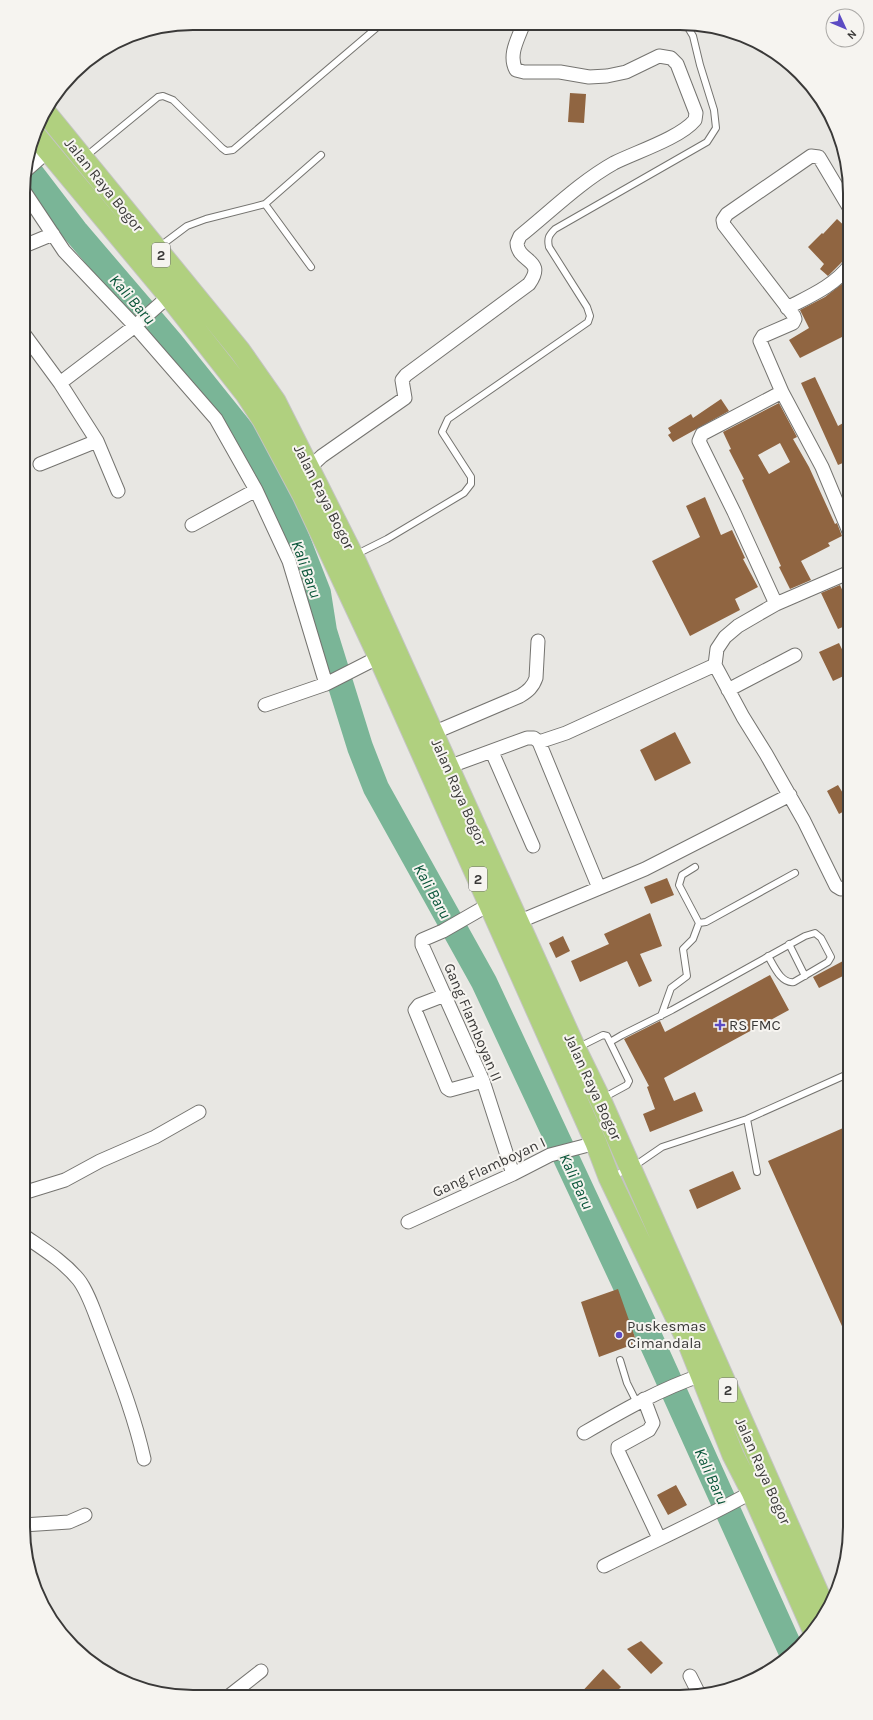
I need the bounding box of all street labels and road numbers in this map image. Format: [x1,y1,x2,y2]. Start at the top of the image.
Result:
street label: Jalan Raya Bogor [61,135,148,236]
road number: 2 [152,243,170,267]
street label: Jalan Raya Bogor [290,442,358,553]
street label: Jalan Raya Bogor [427,736,491,849]
road number: 2 [469,867,487,891]
street label: Gang Flamboyan II [440,960,506,1084]
street label: Jalan Raya Bogor [560,1031,626,1144]
street label: Gang Flamboyan I [430,1133,548,1201]
road number: 2 [719,1378,737,1402]
street label: Jalan Raya Bogor [731,1415,795,1528]

